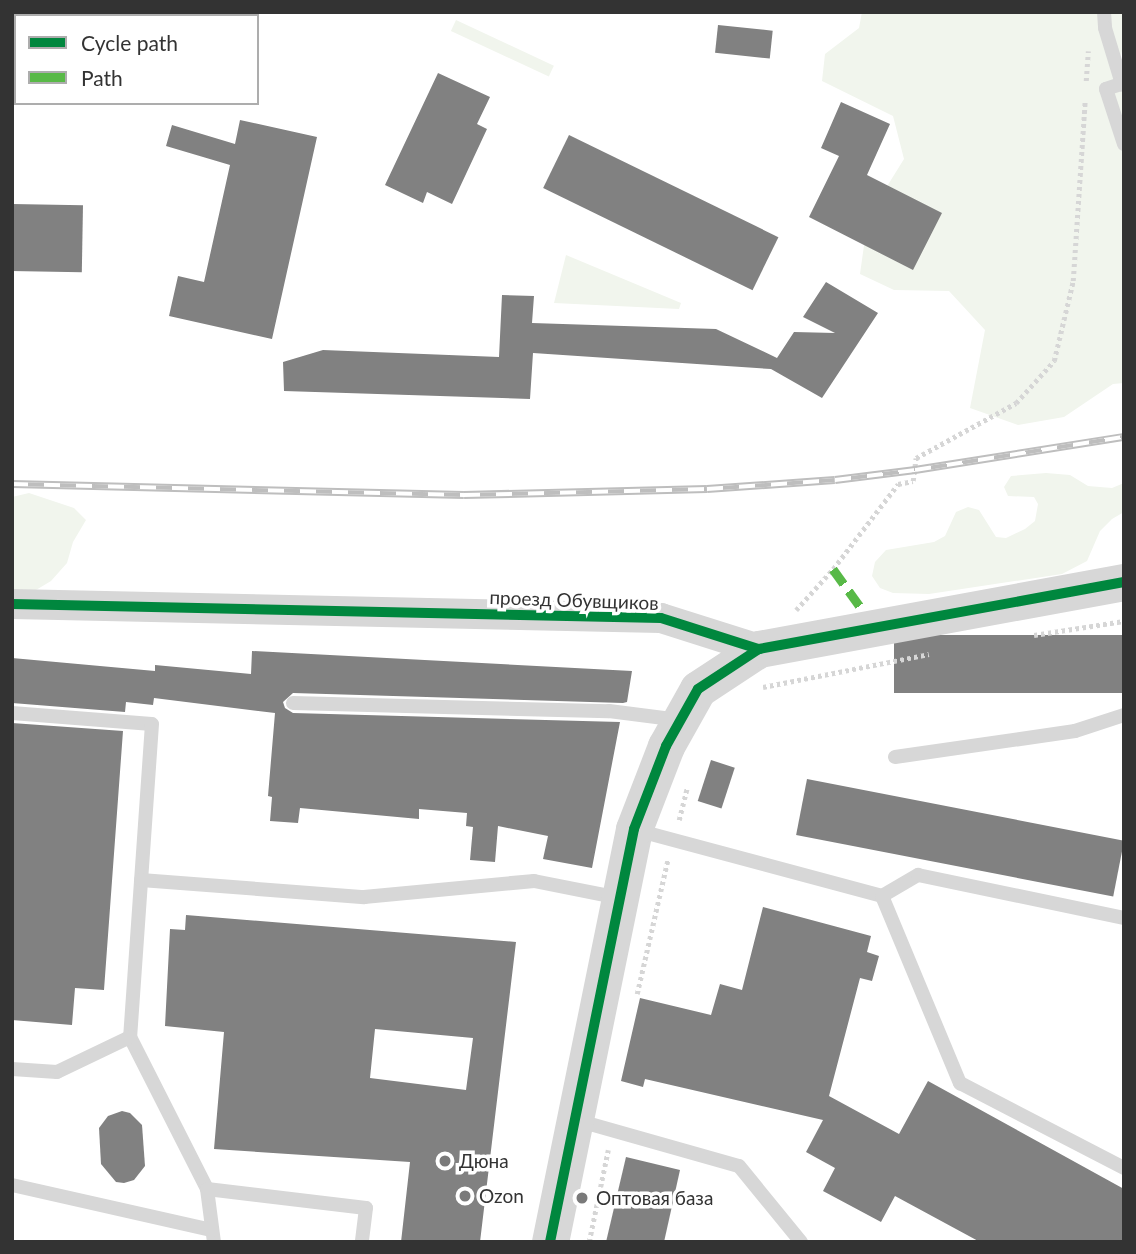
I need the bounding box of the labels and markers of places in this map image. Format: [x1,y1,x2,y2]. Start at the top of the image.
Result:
place label: Дюна [459,1150,509,1172]
marker: Дюна [437,1153,453,1169]
place label: Ozon [479,1185,524,1207]
place label: Оптовая база [596,1187,713,1209]
marker: Ozon [457,1188,473,1204]
marker: Оптовая база [574,1190,590,1206]

